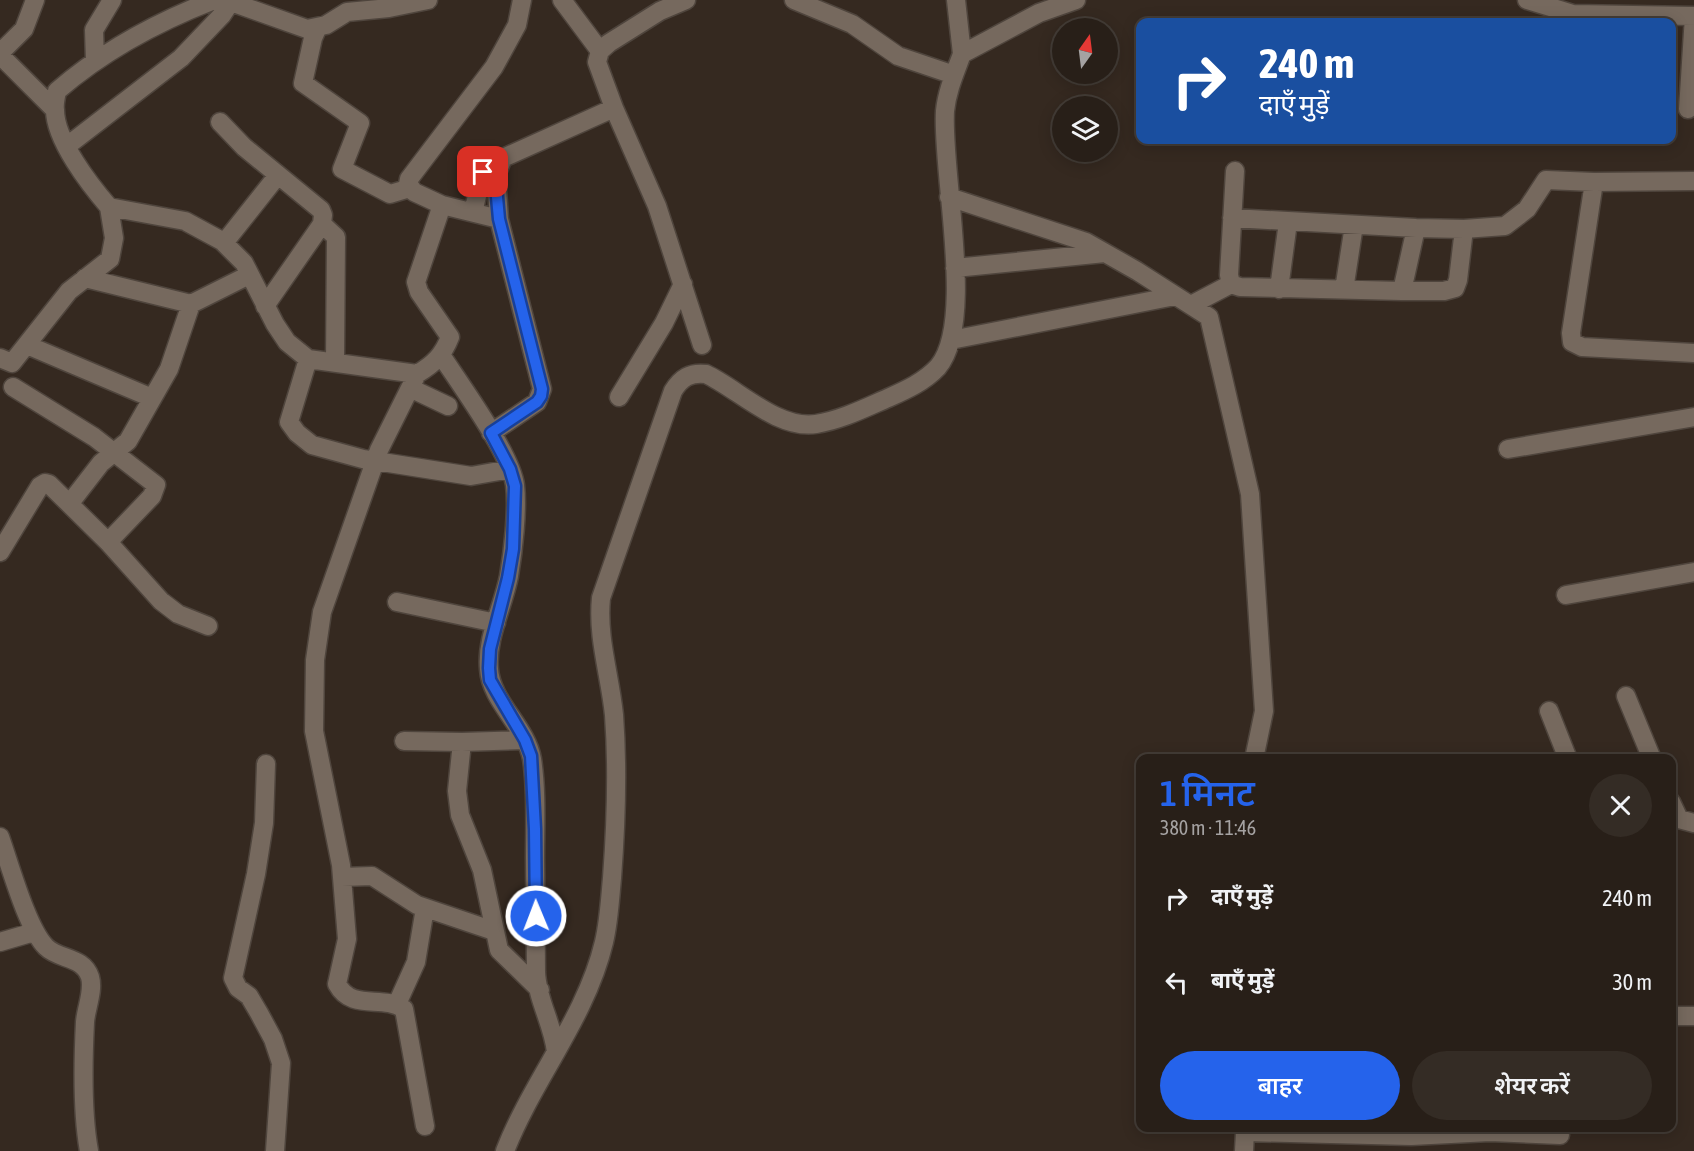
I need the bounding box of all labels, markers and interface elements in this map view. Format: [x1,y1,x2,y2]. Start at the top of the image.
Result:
north arrow [1052,18,1118,84]
map controls [1052,18,1118,162]
text: 240 m [1259,39,1354,87]
icon: right [1160,42,1238,120]
text: दाएँ मुड़ें [1259,89,1330,120]
button: layers [1052,96,1118,162]
pin [457,146,508,197]
icon: arrive [466,155,499,188]
text: 1 मिनट [1160,772,1255,814]
button: close [1589,774,1652,837]
text: 380 m · 11:46 [1160,816,1256,839]
icon: right [1160,882,1193,915]
text: दाएँ मुड़ें [1211,883,1273,909]
position arrow [504,884,568,948]
text: 240 m [1602,885,1652,911]
icon: left [1160,966,1193,999]
text: बाएँ मुड़ें [1211,967,1274,993]
text: 30 m [1612,969,1652,995]
button: बाहर [1160,1051,1400,1120]
button: शेयर करें [1412,1051,1652,1120]

